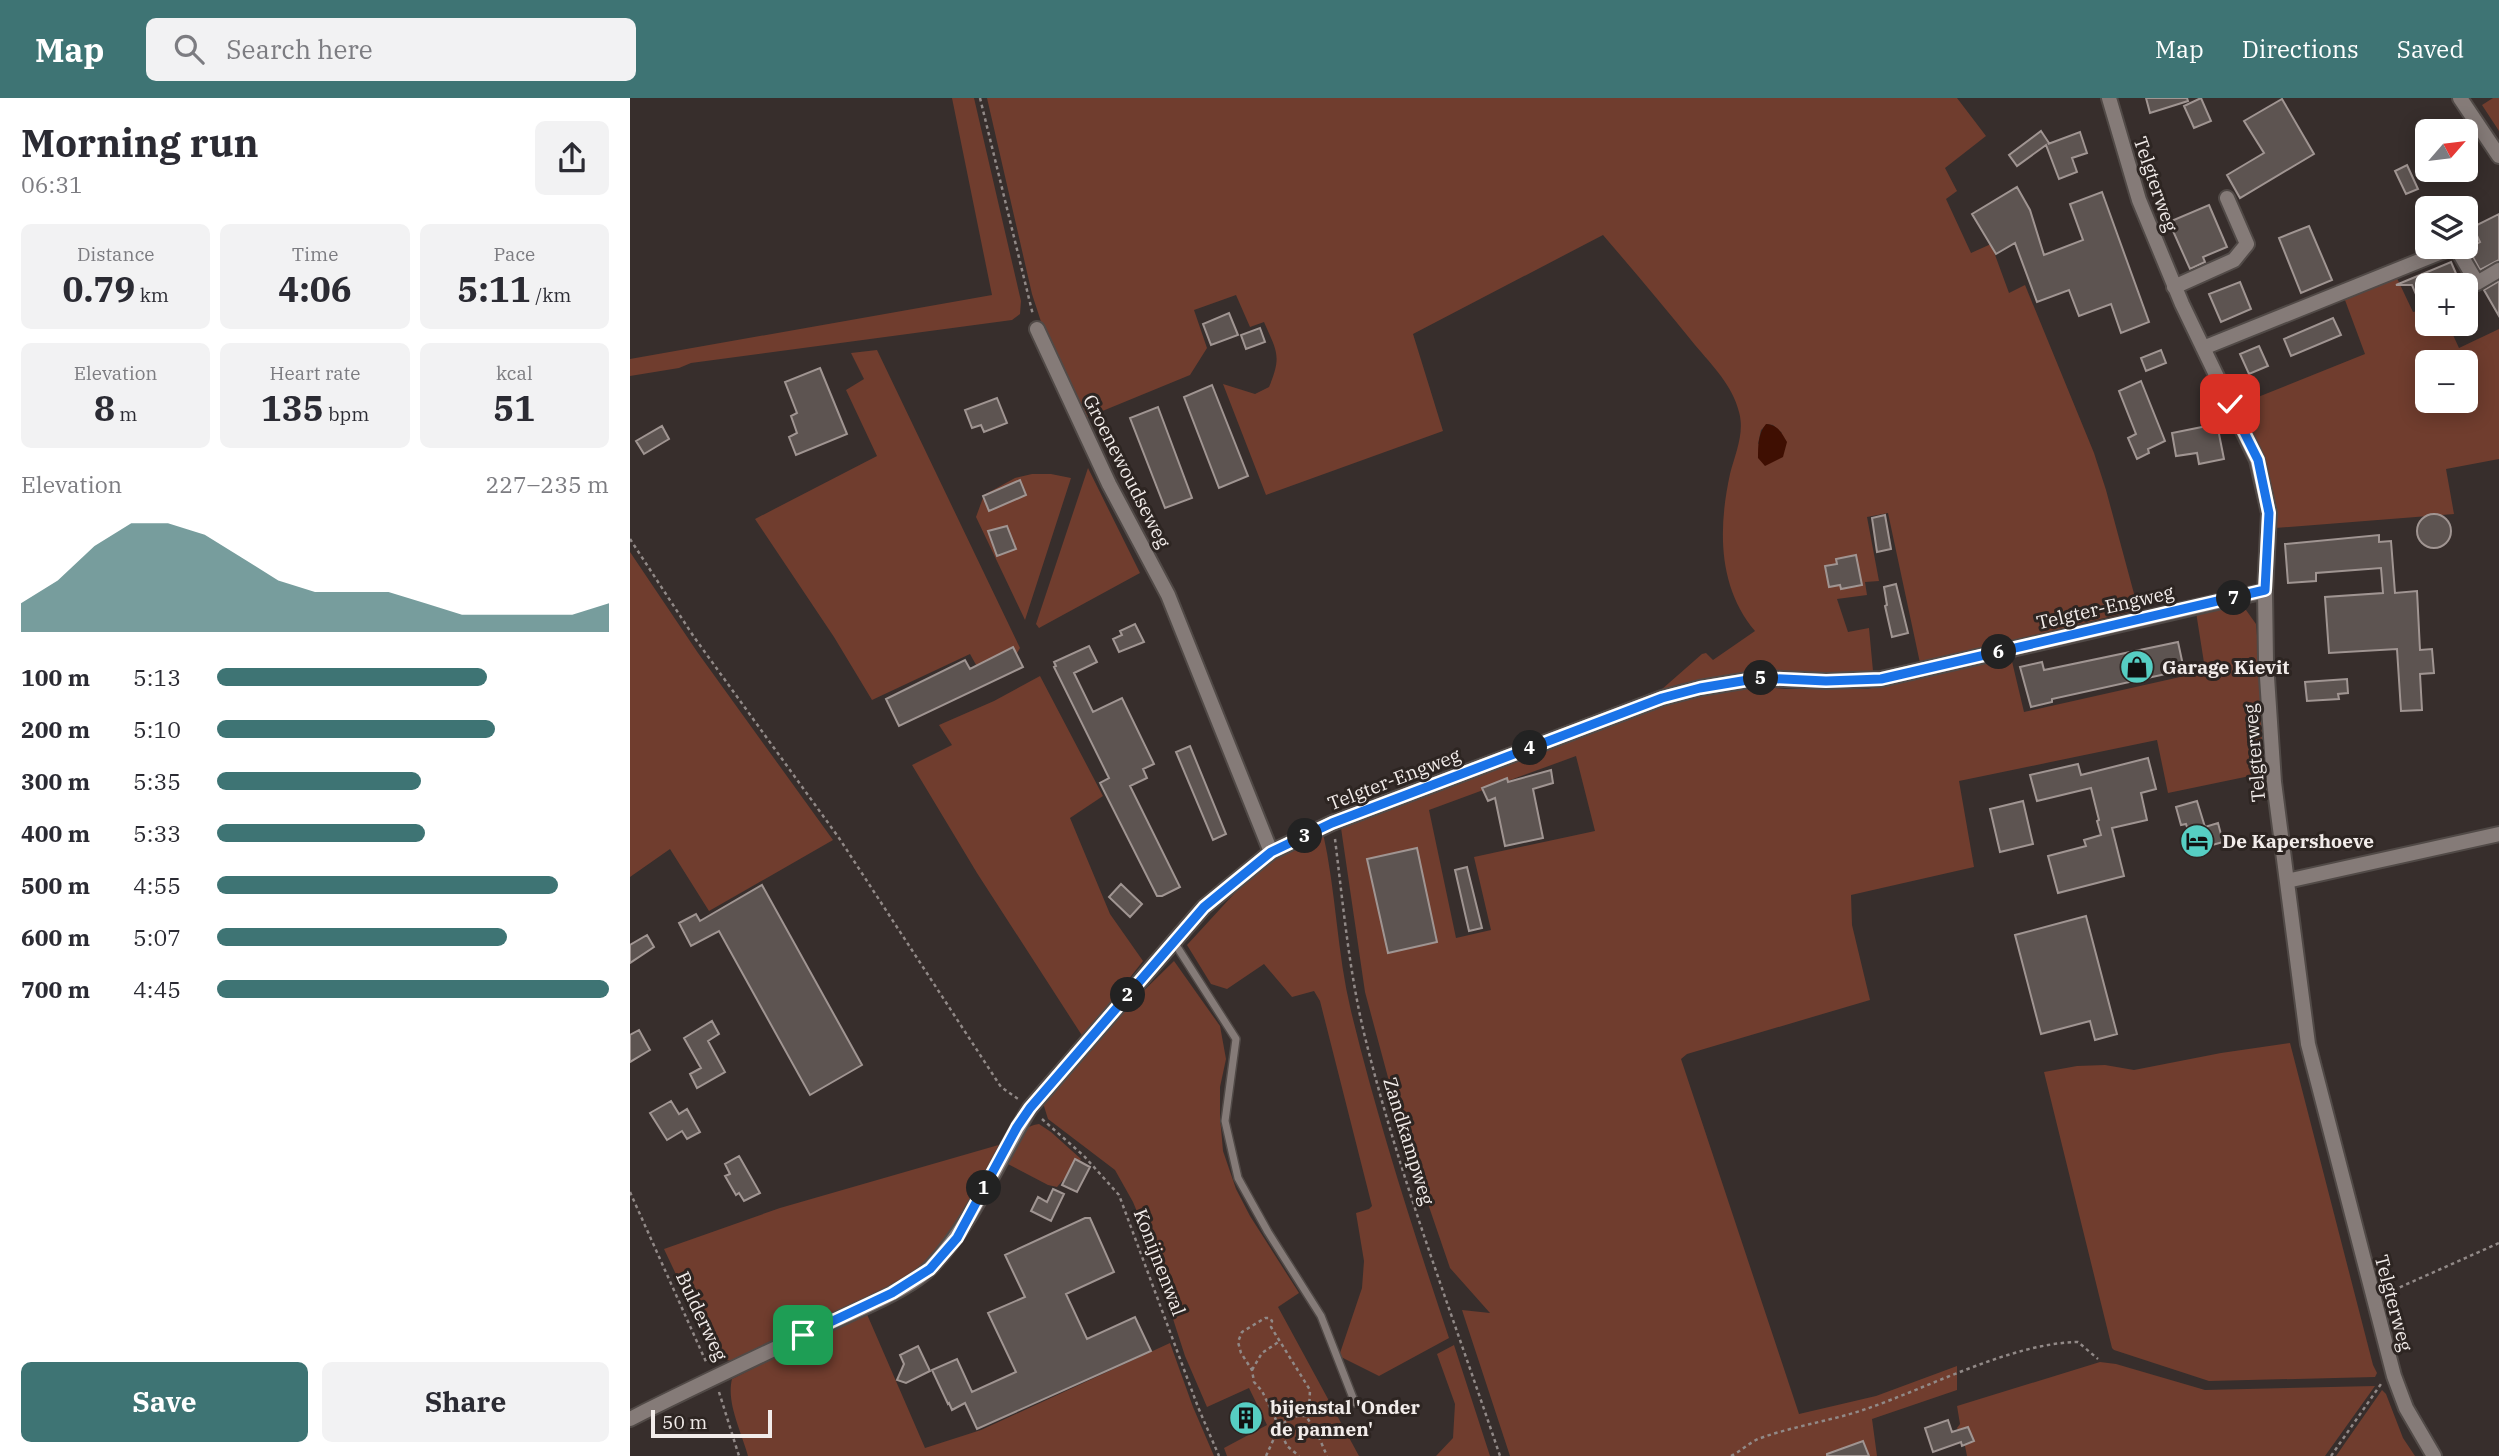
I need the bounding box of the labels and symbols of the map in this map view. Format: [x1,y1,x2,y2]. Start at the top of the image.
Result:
north arrow [2415,119,2478,182]
street label: Telgterweg [2129,133,2184,235]
pin [2200,374,2260,434]
street label: Groenewoudseweg [1078,390,1176,552]
street label: Telgter-Engweg [2034,579,2177,634]
pin: 7 [2216,580,2252,616]
pin: 6 [1982,634,2016,670]
shop icon: Garage Kievit [2118,648,2156,686]
place label: Garage Kievit [2162,655,2289,679]
pin: 5 [1744,660,1778,696]
street label: Telgterweg [2238,702,2270,803]
pin: 4 [1513,730,1548,766]
street label: Telgter-Engweg [1324,742,1464,815]
pin: 3 [1288,818,1322,854]
hotel icon: De Kapershoeve [2178,822,2216,860]
place label: De Kapershoeve [2222,829,2374,853]
pin: 2 [1110,978,1146,1012]
street label: Zandkampweg [1378,1074,1440,1208]
pin: 1 [966,1170,1002,1206]
street label: Konijnenwal [1129,1205,1191,1319]
street label: Telgterweg [2370,1252,2419,1354]
street label: Bulderweg [671,1267,733,1365]
pin [773,1305,833,1365]
place label: bijenstal 'Onder de pannen' [1270,1395,1420,1441]
building icon: bijenstal 'Onder de pannen' [1227,1399,1265,1437]
scale bar [651,1407,772,1439]

